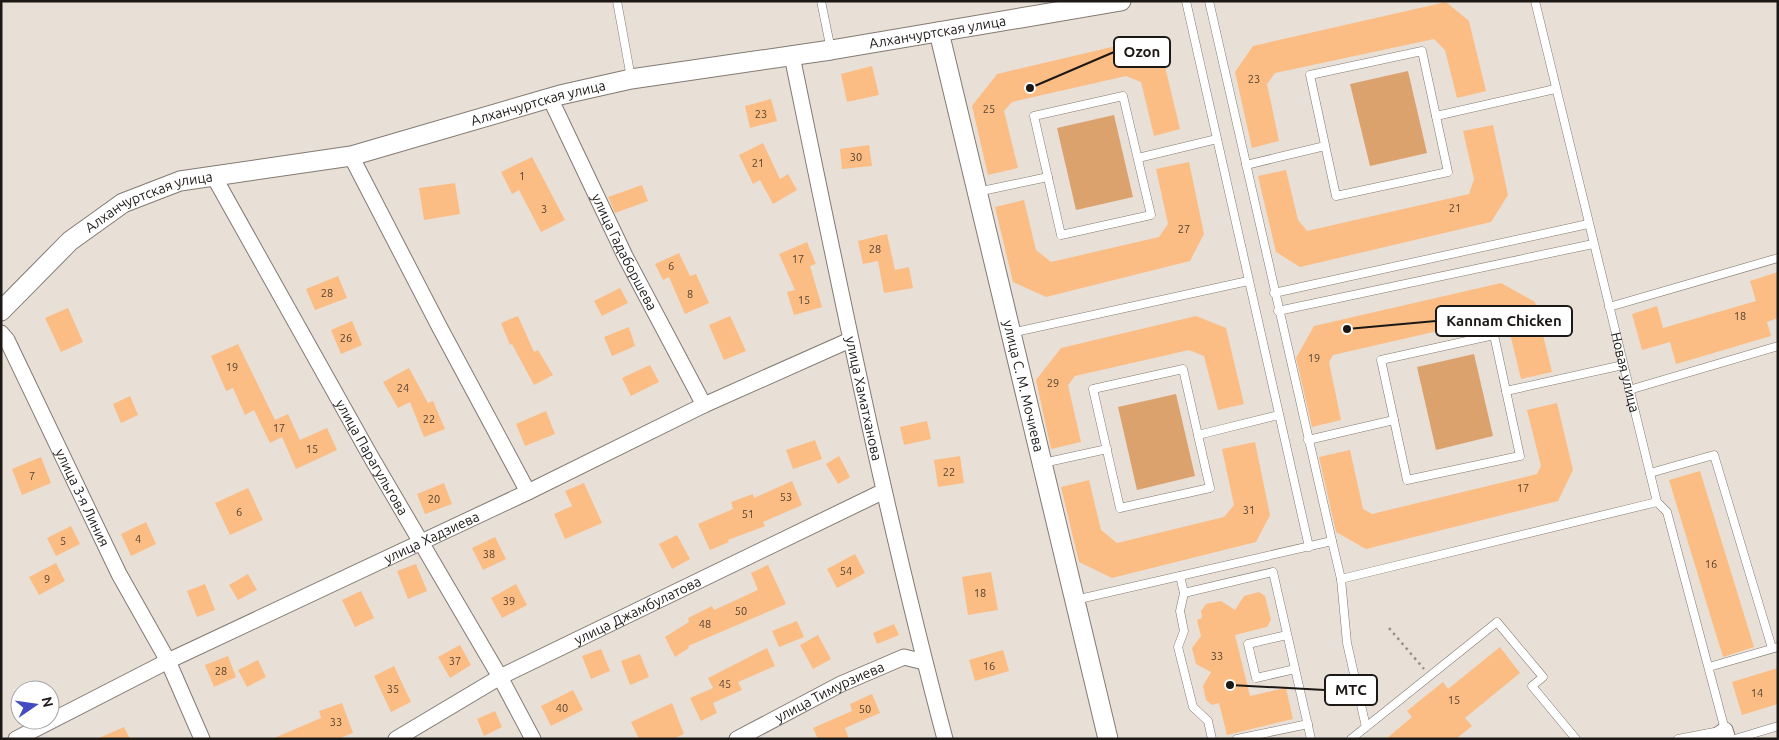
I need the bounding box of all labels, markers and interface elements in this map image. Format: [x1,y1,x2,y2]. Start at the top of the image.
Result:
street label: Алханчуртская улица [868,13,1007,51]
callout: Ozon [1114,37,1170,67]
text: Ozon [1124,43,1160,60]
house number: 23 [1248,73,1260,85]
street label: Алханчуртская улица [469,77,607,129]
house number: 25 [983,103,995,115]
house number: 23 [755,108,767,120]
house number: 30 [850,151,862,163]
house number: 21 [752,157,764,169]
street label: Алханчуртская улица [82,168,214,236]
house number: 1 [519,170,525,182]
street label: улица Гадаборшева [589,191,660,313]
house number: 21 [1449,202,1461,214]
house number: 3 [541,203,547,215]
house number: 27 [1178,223,1190,235]
house number: 28 [869,243,881,255]
house number: 17 [792,253,804,265]
house number: 6 [668,260,674,272]
house number: 28 [321,287,333,299]
house number: 8 [687,288,693,300]
house number: 15 [798,294,810,306]
callout: Kannam Chicken [1436,306,1572,336]
house number: 18 [1734,310,1746,322]
text: Kannam Chicken [1446,312,1562,329]
street label: улица С. М. Мочиева [1000,319,1047,453]
street label: Новая улица [1608,330,1643,414]
house number: 26 [340,332,352,344]
street label: улица Хаматханова [842,335,885,462]
house number: 19 [1308,352,1320,364]
house number: 19 [226,361,238,373]
house number: 29 [1047,377,1059,389]
house number: 24 [397,382,409,394]
street label: улица Парагульгова [332,397,411,518]
house number: 22 [423,413,435,425]
house number: 17 [273,422,285,434]
house number: 15 [306,443,318,455]
street label: улица 3-я Линия [52,446,113,549]
house number: 22 [943,466,955,478]
house number: 7 [29,470,35,482]
house number: 17 [1517,482,1529,494]
house number: 53 [780,491,792,503]
house number: 20 [428,493,440,505]
house number: 31 [1243,504,1255,516]
house number: 6 [236,506,242,518]
street label: улица Хадзиева [381,508,482,566]
house number: 51 [742,508,754,520]
house number: 4 [135,533,141,545]
house number: 5 [60,535,66,547]
house number: 38 [483,548,495,560]
house number: 16 [1705,558,1717,570]
house number: 54 [840,565,852,577]
house number: 9 [44,573,50,585]
street label: улица Джамбулатова [572,573,704,648]
house number: 18 [974,587,986,599]
house number: 39 [503,595,515,607]
house number: 50 [735,605,747,617]
house number: 48 [699,618,711,630]
house number: 33 [1211,650,1223,662]
house number: 37 [449,655,461,667]
street label: улица Тимурзиева [772,658,887,725]
house number: 16 [983,660,995,672]
house number: 28 [215,665,227,677]
callout: МТС [1325,675,1377,705]
house number: 45 [719,678,731,690]
north arrow [10,680,60,730]
text: МТС [1335,681,1367,698]
house number: 35 [387,683,399,695]
house number: 14 [1751,687,1763,699]
house number: 15 [1448,694,1460,706]
text: N [39,695,57,709]
house number: 40 [556,702,568,714]
house number: 50 [859,703,871,715]
house number: 33 [330,716,342,728]

